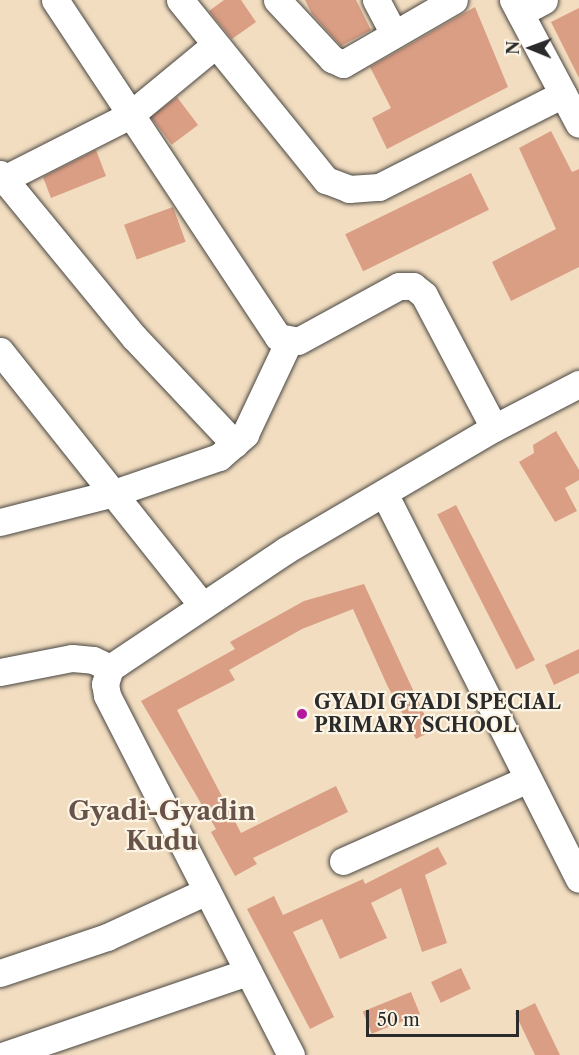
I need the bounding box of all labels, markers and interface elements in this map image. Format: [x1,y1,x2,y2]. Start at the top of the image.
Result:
north arrow [501,18,561,78]
text: N [503,41,523,55]
place label: GYADI GYADI SPECIAL PRIMARY SCHOOL [314,690,561,737]
marker: GYADI GYADI SPECIAL PRIMARY SCHOOL [295,707,309,721]
district label: Gyadi-Gyadin Kudu [68,796,256,858]
scale bar [369,998,522,1036]
text: 50 m [377,1009,420,1031]

